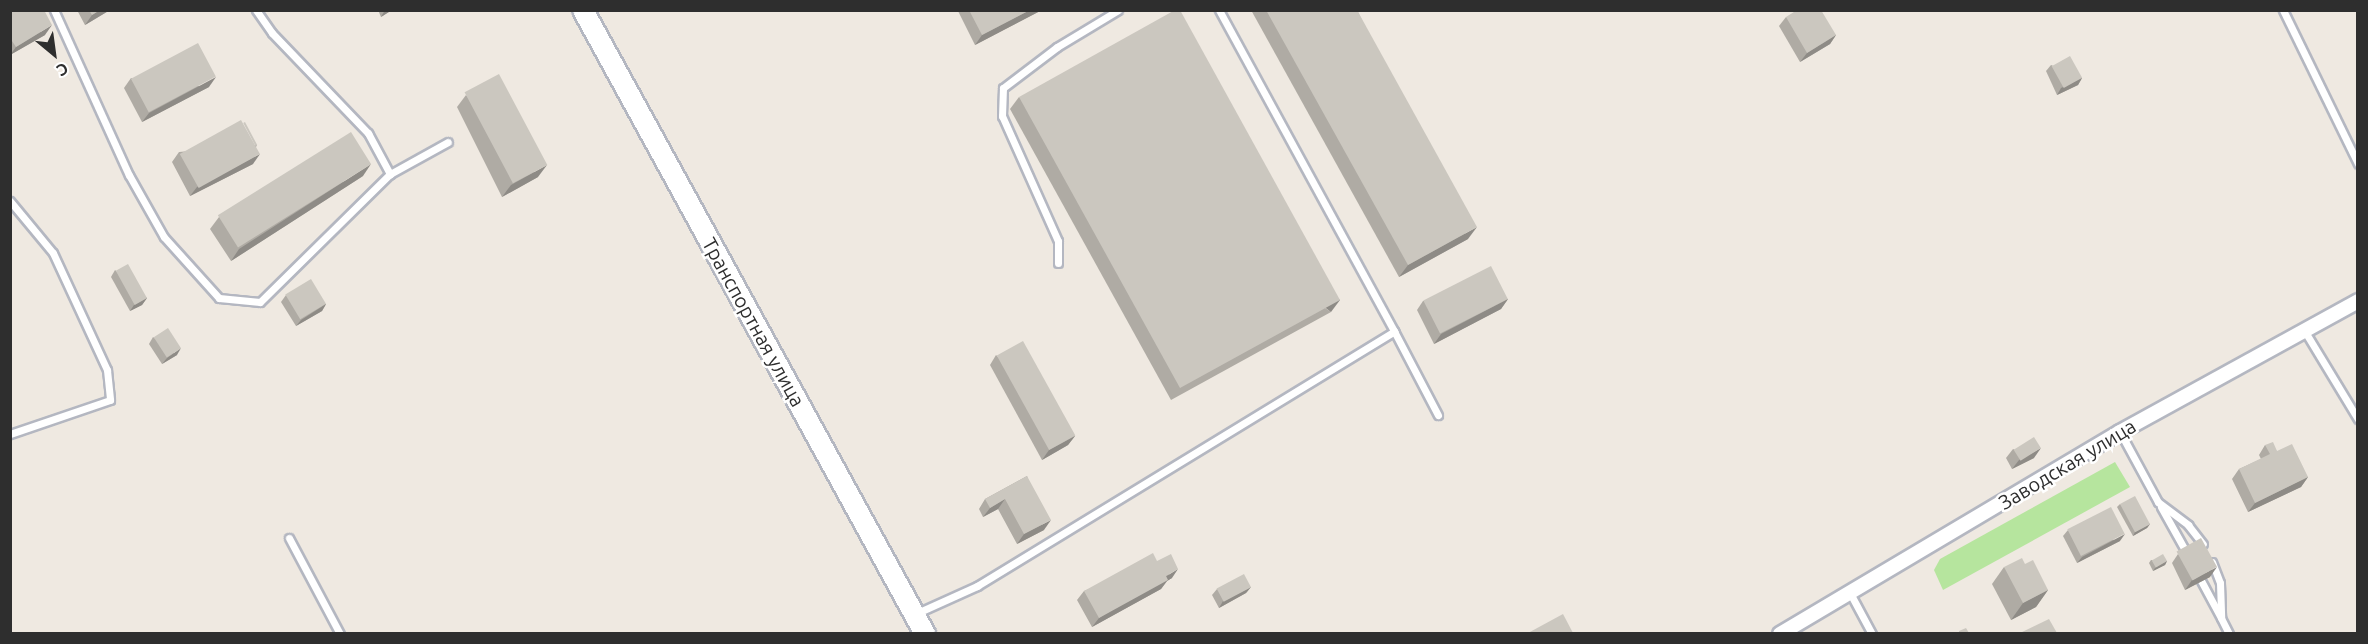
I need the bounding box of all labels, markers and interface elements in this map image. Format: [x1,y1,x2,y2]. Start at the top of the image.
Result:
north arrow [24,24,84,84]
text: С [54,59,72,80]
street label: Транспортная улица [698,233,810,411]
street label: Заводская улица [1994,414,2140,514]

